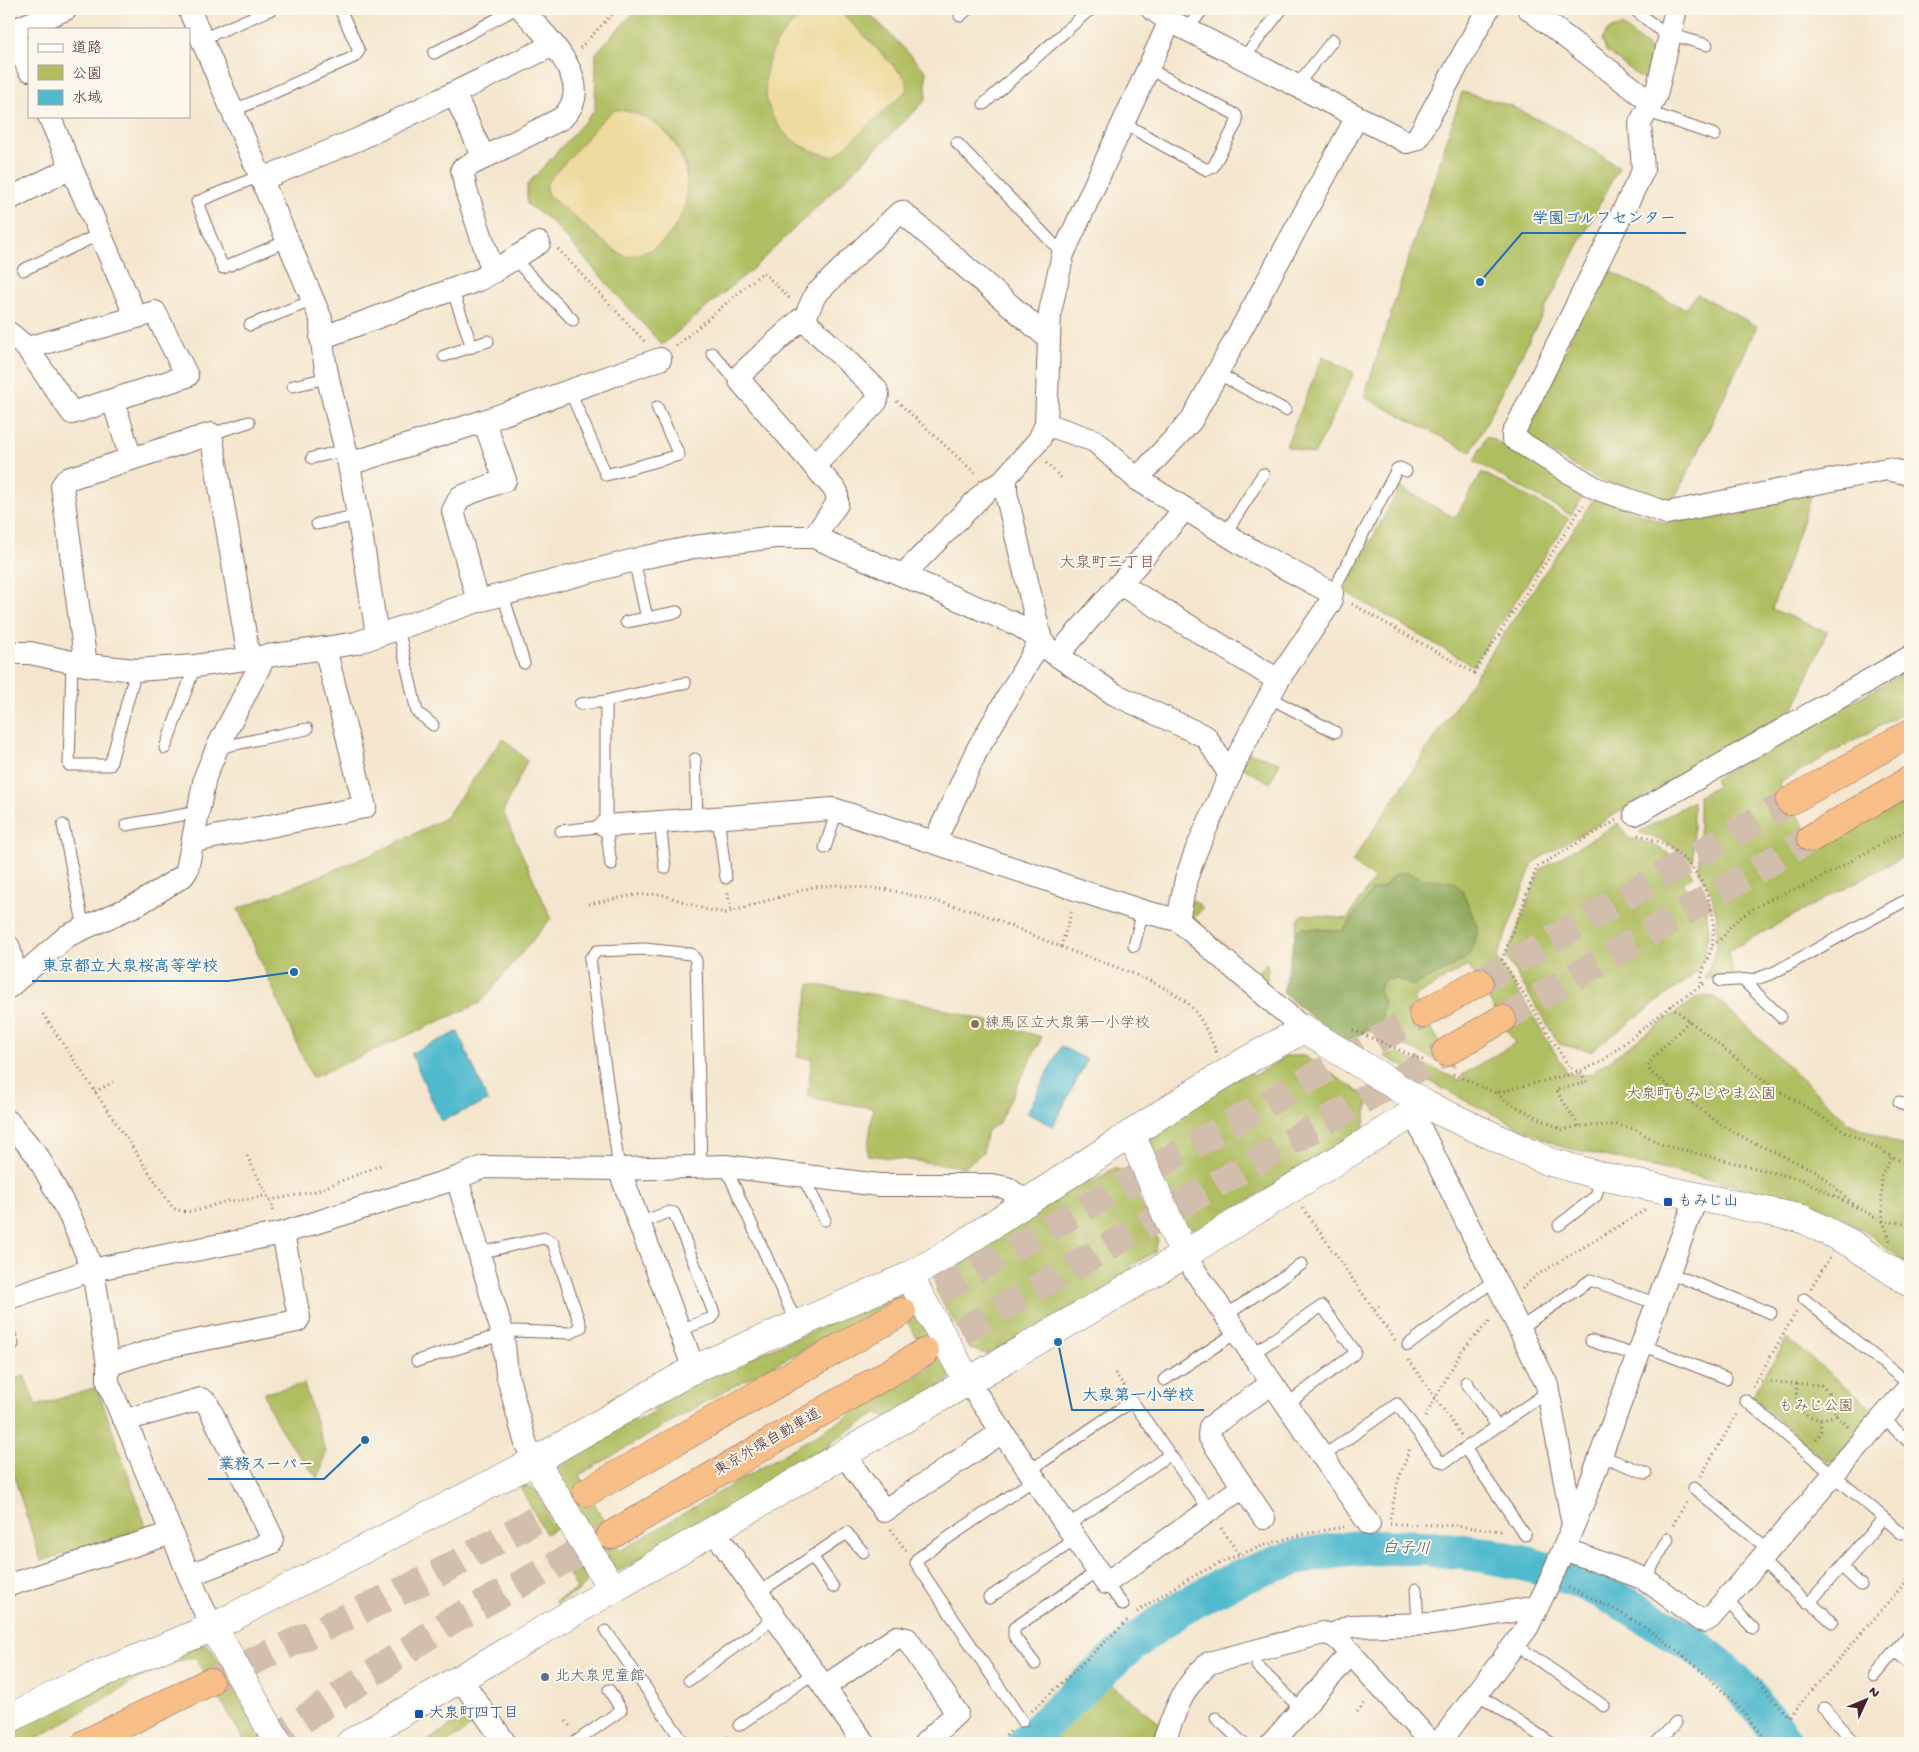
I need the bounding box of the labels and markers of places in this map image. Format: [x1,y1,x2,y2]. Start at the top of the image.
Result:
callout: 学園ゴルフセンター [1522,202,1686,233]
callout: 東京都立大泉桜高等学校 [32,950,228,981]
place label: 練馬区立大泉第一小学校 [985,1014,1150,1033]
marker: 練馬区立大泉第一小学校 [969,1018,981,1030]
place label: もみじ山 [1678,1193,1738,1211]
marker: もみじ山 [1662,1196,1674,1208]
callout: 大泉第一小学校 [1072,1379,1204,1410]
callout: 業務スーパー [208,1448,324,1479]
place label: 北大泉児童館 [555,1667,645,1686]
marker: 北大泉児童館 [539,1671,551,1683]
place label: 大泉町四丁目 [429,1704,519,1723]
marker: 大泉町四丁目 [413,1708,425,1720]

